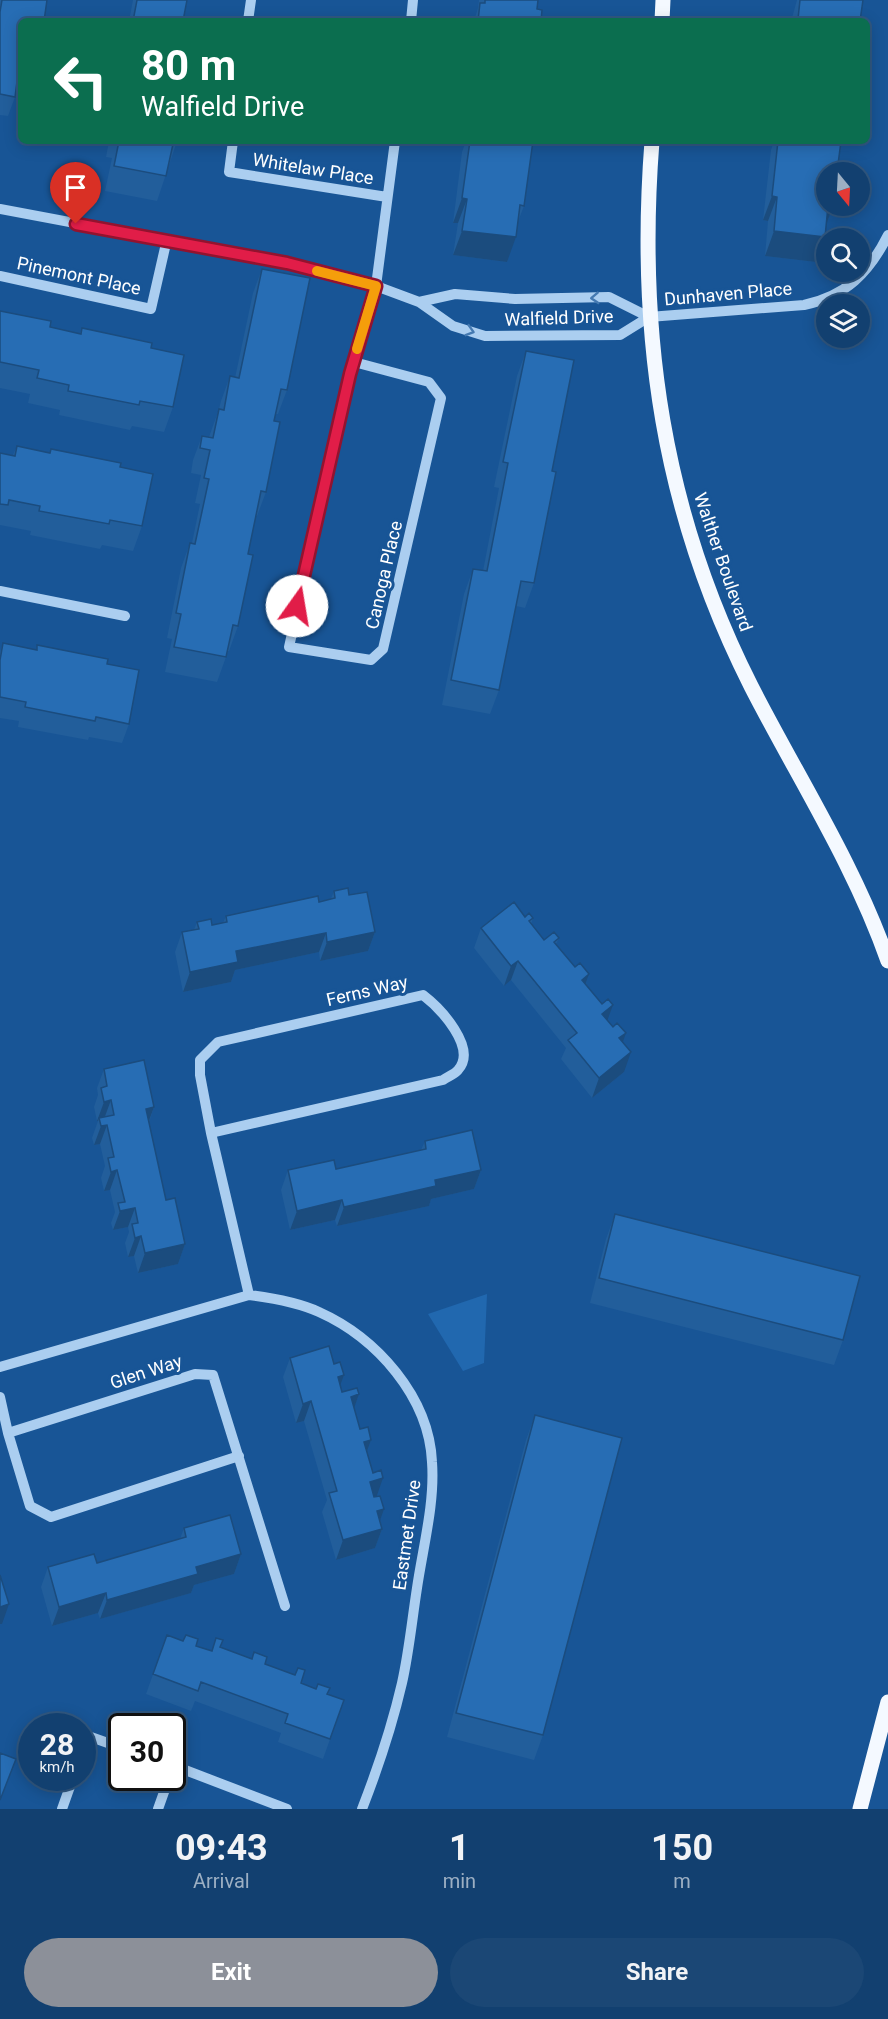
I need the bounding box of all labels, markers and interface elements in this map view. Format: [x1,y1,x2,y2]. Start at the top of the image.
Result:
text: 80 m [141,41,236,90]
icon: left [42,42,120,120]
text: Walfield Drive [141,91,304,123]
street label: Whitelaw Place [251,149,375,188]
pin [50,162,101,224]
north arrow [816,162,870,216]
map controls [816,162,870,348]
icon: arrive [59,171,92,204]
button: search [816,228,870,282]
street label: Pinemont Place [15,252,143,299]
street label: Dunhaven Place [663,277,793,310]
one-way arrow [591,291,600,304]
button: layers [816,294,870,348]
street label: Walfield Drive [504,305,614,330]
one-way arrow [464,324,475,336]
street label: Walther Boulevard [690,490,757,634]
street label: Canoga Place [361,519,406,631]
position arrow [265,574,329,638]
street label: Ferns Way [324,971,410,1010]
street label: Glen Way [107,1350,185,1393]
street label: Eastmet Drive [388,1478,425,1592]
speed limit sign: 30 [108,1713,186,1791]
text: 28 [40,1727,74,1762]
text: km/h [39,1758,75,1776]
text: 09:43 [175,1827,268,1869]
text: 1 [449,1827,470,1869]
text: 150 [651,1827,713,1869]
text: Arrival [193,1869,250,1893]
text: min [443,1869,476,1893]
text: m [673,1869,691,1893]
button: Exit [24,1938,438,2007]
button: Share [450,1938,864,2007]

